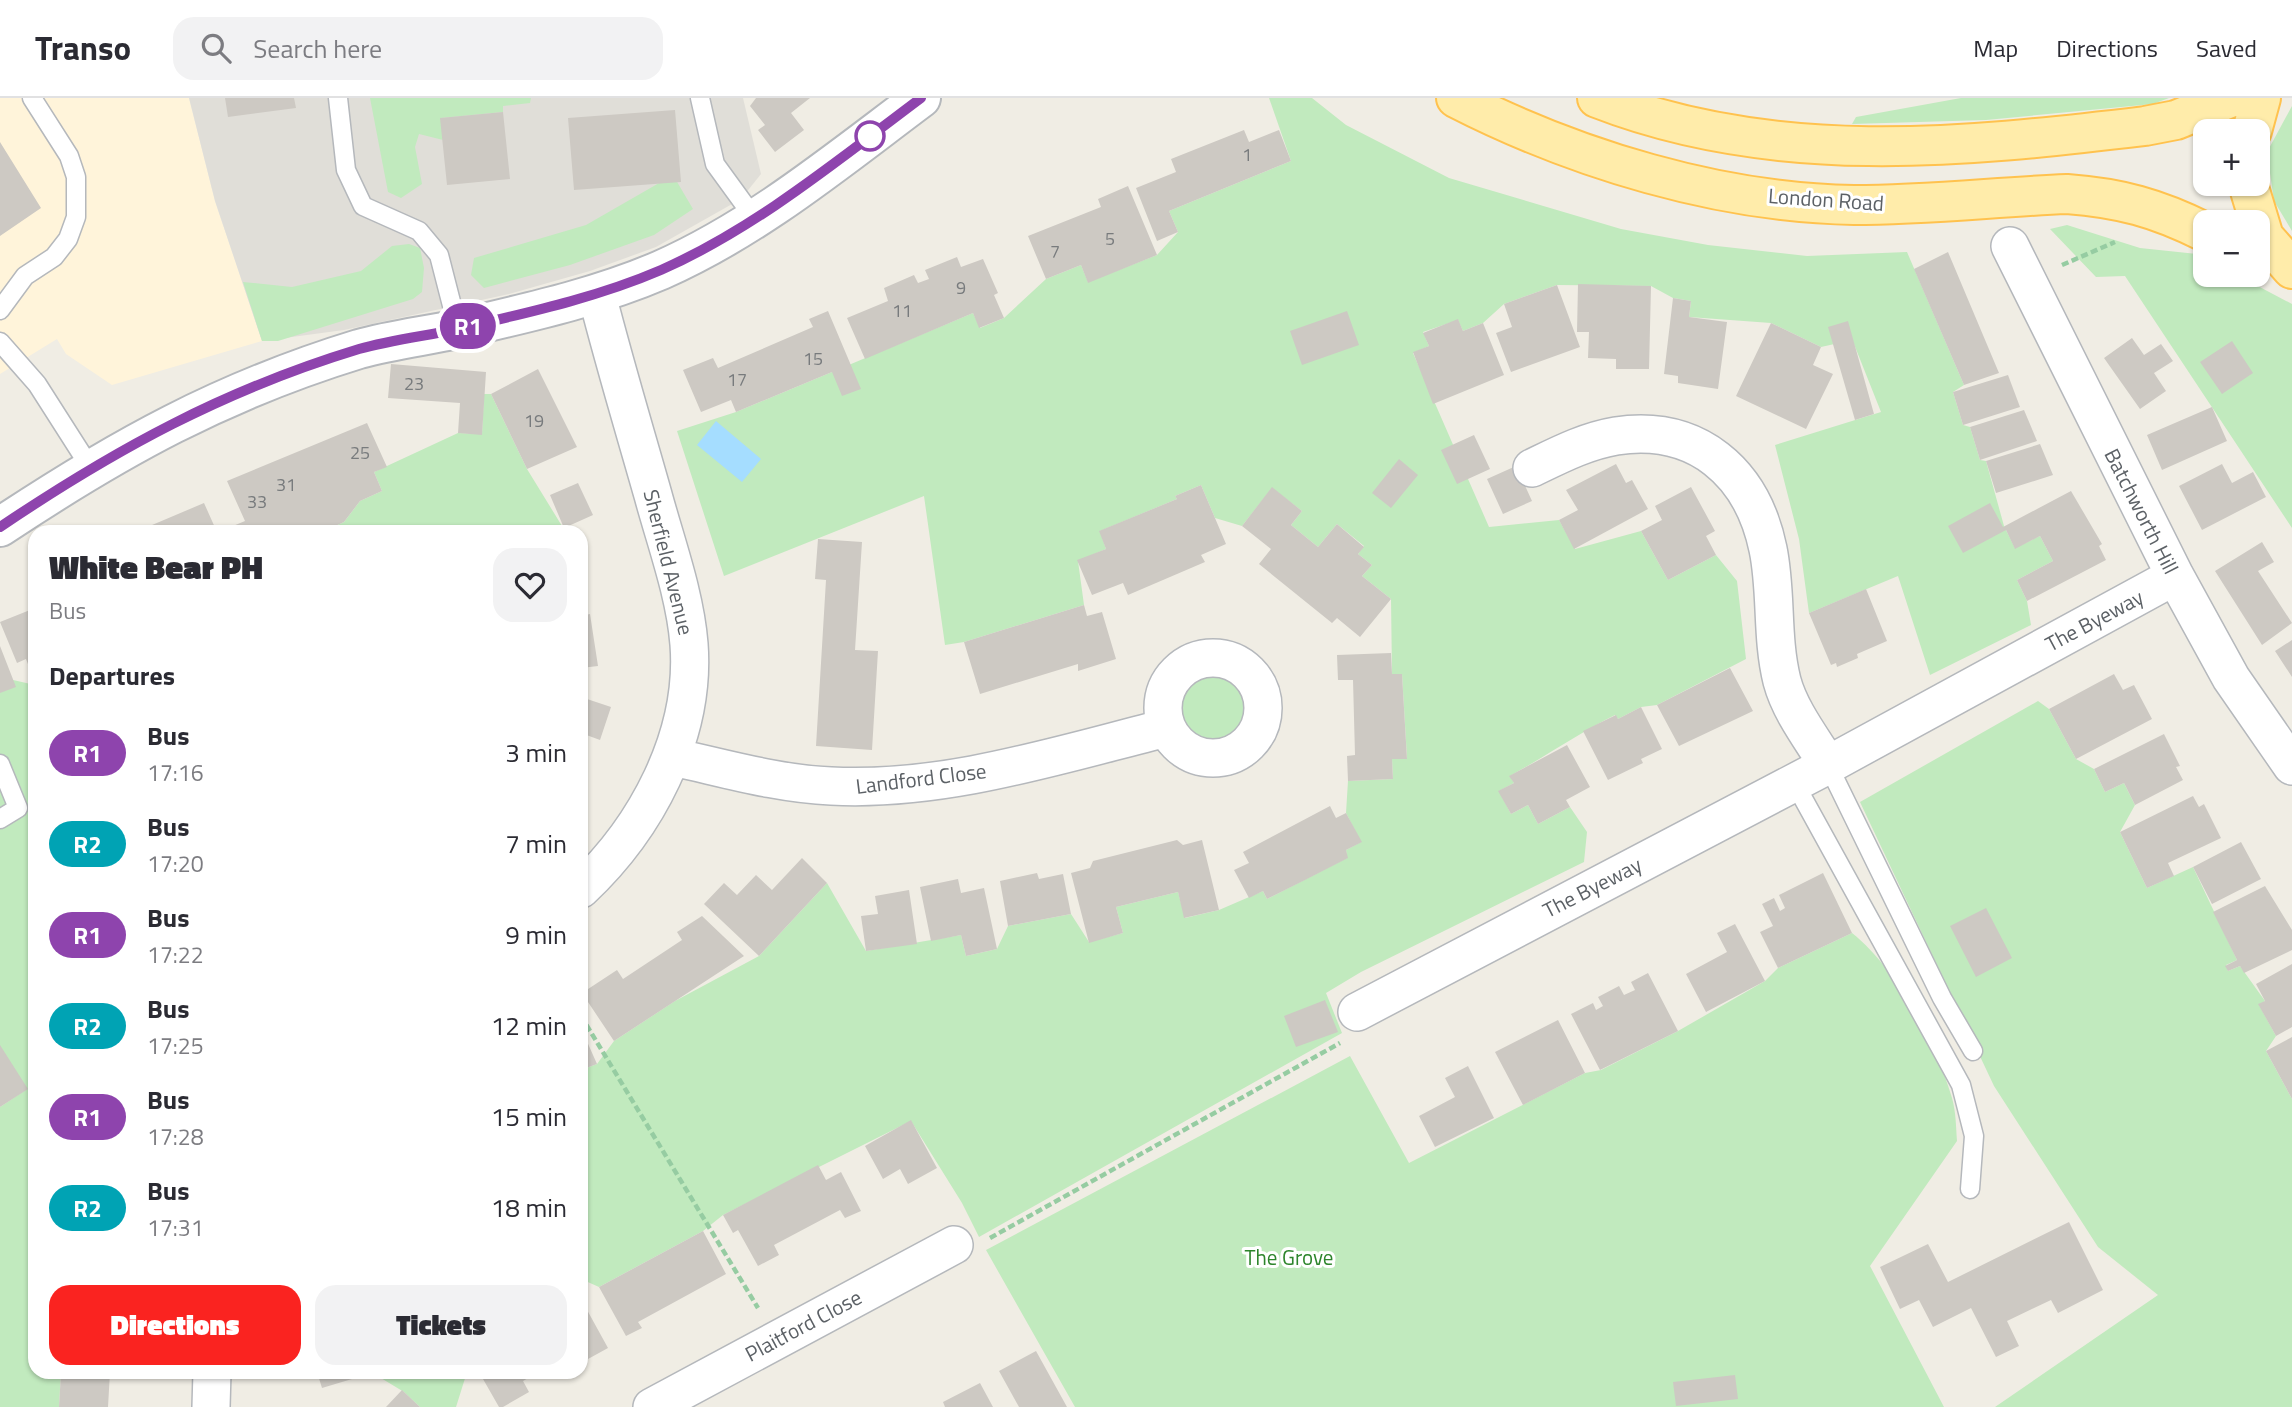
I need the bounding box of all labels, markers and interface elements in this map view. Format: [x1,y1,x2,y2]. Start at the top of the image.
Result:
search box [173,17,663,80]
text: Transo [35,23,131,73]
icon: search [197,29,235,67]
text: Search here [253,29,382,68]
text: Map [1973,30,2018,66]
text: Directions [2056,30,2158,66]
text: Saved [2196,30,2257,66]
map controls [2193,119,2270,287]
button: + [2193,119,2270,196]
unlabelled marker [855,121,885,151]
house number: 1 [1242,141,1252,168]
street label: London Road [1767,179,1885,219]
button: − [2193,210,2270,287]
house number: 5 [1105,225,1115,252]
house number: 7 [1050,238,1060,265]
house number: 9 [956,274,966,301]
house number: 11 [892,297,912,324]
line badge: R1 [436,303,500,349]
text: R1 [454,308,482,344]
house number: 15 [803,345,823,372]
house number: 17 [727,366,747,393]
house number: 23 [404,370,424,397]
house number: 19 [524,407,544,434]
house number: 25 [350,439,370,466]
street label: Batchworth Hill [2097,443,2187,579]
house number: 31 [276,471,296,498]
street label: Sherfield Avenue [635,486,703,638]
house number: 33 [247,488,267,515]
text: White Bear PH [49,542,263,592]
button: heart [493,548,567,622]
street label: The Byeway [2039,581,2149,659]
text: Bus [49,593,86,628]
text: Departures [49,656,175,695]
text: Bus [147,716,189,755]
text: 3 min [505,733,567,772]
text: R1 [73,735,102,771]
street label: Landford Close [854,754,988,802]
text: 17:16 [147,755,204,790]
text: Bus [147,807,189,846]
text: 7 min [505,824,567,863]
text: R2 [73,826,102,862]
text: 17:20 [147,846,204,881]
street label: The Byeway [1537,848,1647,926]
text: Bus [147,898,189,937]
text: 9 min [505,915,567,954]
text: R1 [73,917,102,953]
text: 17:22 [147,937,204,972]
text: Bus [147,989,189,1028]
text: 12 min [491,1006,567,1045]
text: R2 [73,1008,102,1044]
text: 17:25 [147,1028,204,1063]
text: Bus [147,1080,189,1119]
text: 15 min [491,1097,567,1136]
text: R1 [73,1099,102,1135]
text: 17:28 [147,1119,204,1154]
text: Bus [147,1171,189,1210]
text: 18 min [491,1188,567,1227]
text: R2 [73,1190,102,1226]
text: 17:31 [147,1210,204,1245]
park label: The Grove [1245,1241,1333,1273]
street label: Plaitford Close [739,1281,867,1369]
button: Directions [49,1285,301,1365]
button: Tickets [315,1285,567,1365]

